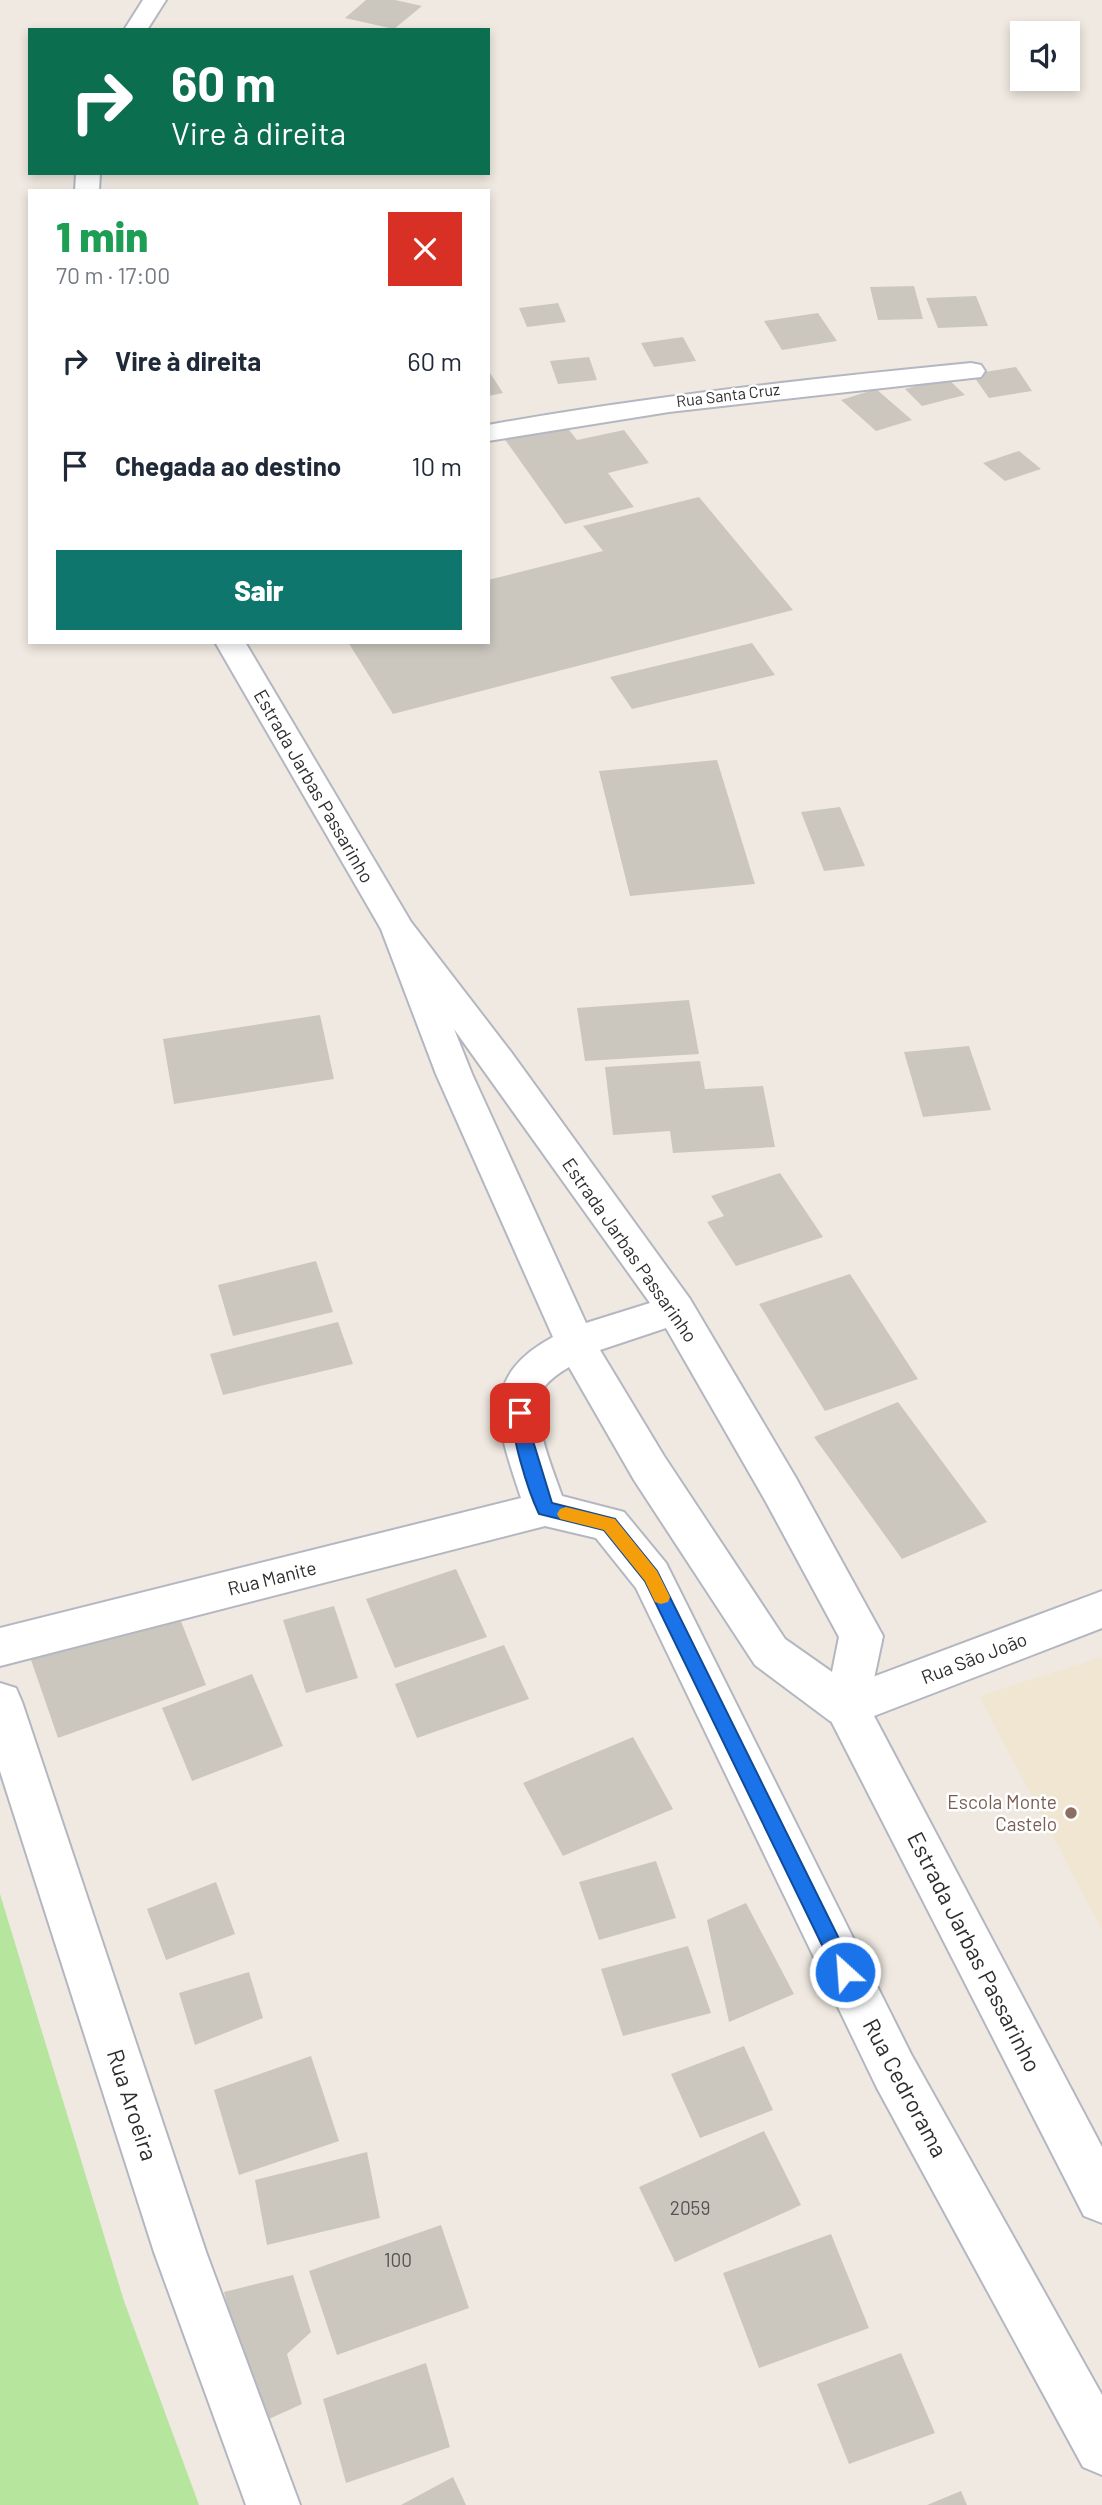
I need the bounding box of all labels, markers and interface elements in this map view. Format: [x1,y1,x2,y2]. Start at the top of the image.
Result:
map controls [1010,21,1080,91]
button: sound [1010,21,1080,91]
text: 60 m [171,53,276,112]
icon: right [56,56,147,147]
text: Vire à direita [171,113,346,151]
text: 1 min [56,210,148,260]
button: close [388,212,462,286]
text: 70 m · 17:00 [56,261,170,289]
icon: right [56,342,94,380]
text: Vire à direita [115,345,261,376]
text: 60 m [407,345,462,376]
street label: Rua Santa Cruz [675,379,781,410]
icon: arrive [56,447,94,485]
text: Chegada ao destino [115,450,341,481]
text: 10 m [412,450,462,481]
button: Sair [56,550,462,630]
street label: Estrada Jarbas Passarinho [250,685,379,887]
street label: Estrada Jarbas Passarinho [558,1153,703,1346]
pin [490,1383,550,1443]
icon: arrive [501,1394,539,1432]
street label: Rua Manite [225,1555,319,1600]
street label: Rua São João [918,1627,1030,1688]
place label: Escola Monte Castelo [947,1790,1057,1835]
marker: Escola Monte Castelo [1063,1805,1079,1821]
street label: Estrada Jarbas Passarinho [902,1827,1048,2076]
position arrow [808,1935,882,2009]
street label: Rua Cedrorama [858,2013,954,2162]
street label: Rua Aroeira [102,2045,164,2164]
house number: 2059 [670,2196,710,2219]
house number: 100 [384,2248,412,2271]

